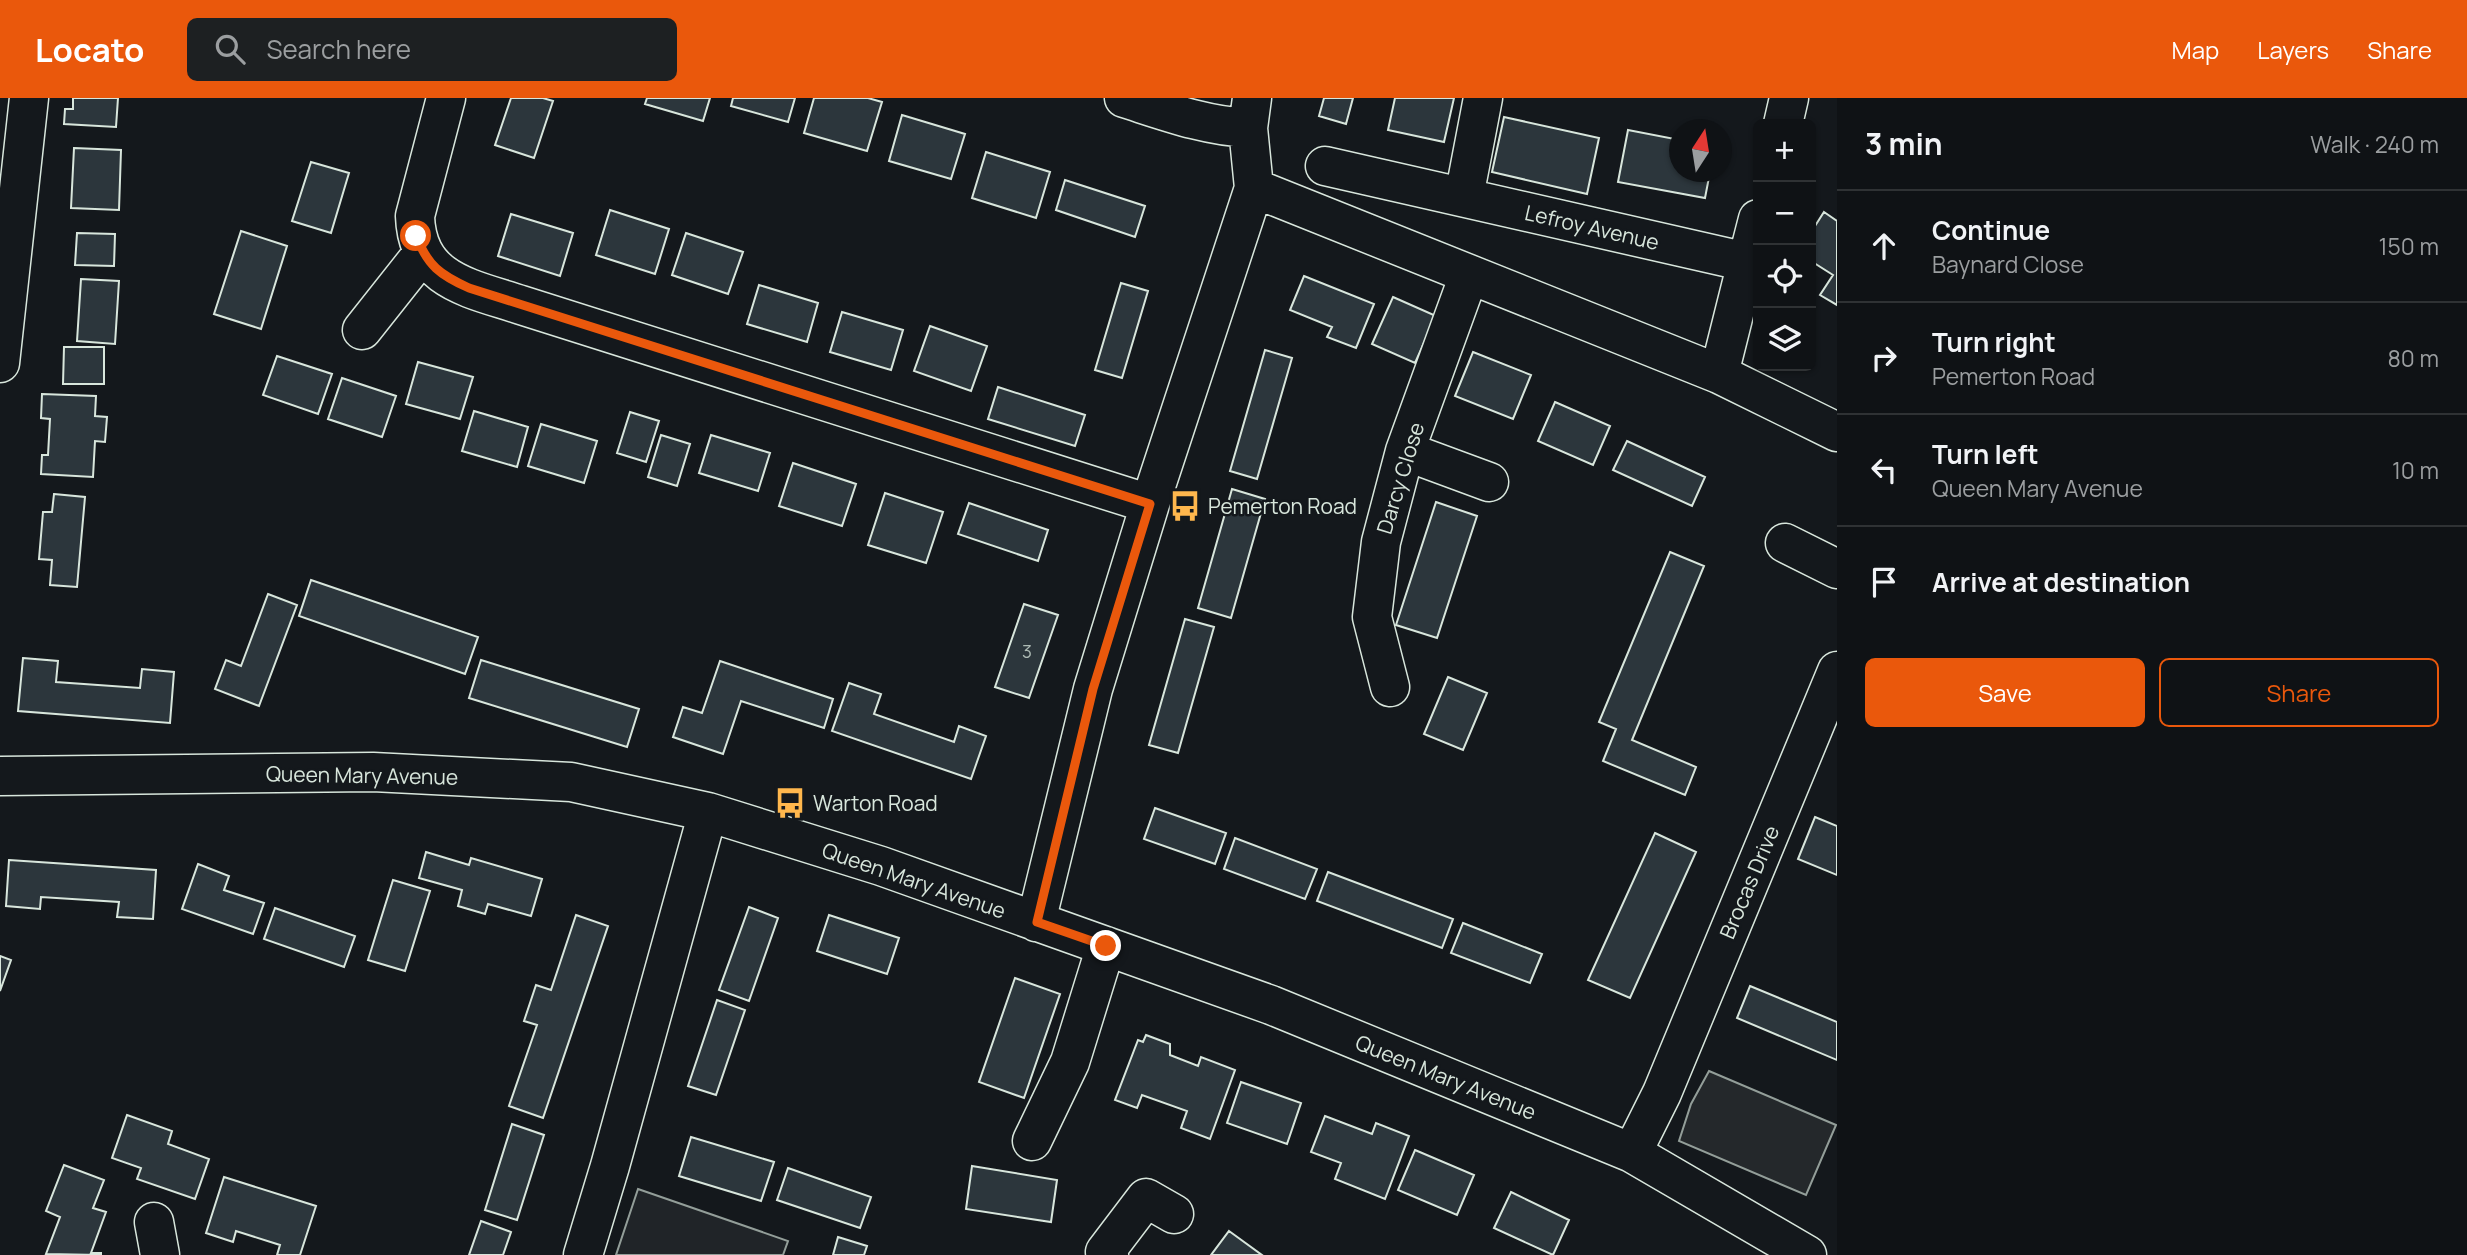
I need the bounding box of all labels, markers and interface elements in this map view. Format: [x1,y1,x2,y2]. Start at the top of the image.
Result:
search box [187,18,677,81]
text: Locato [35,27,145,72]
icon: search [211,30,249,68]
text: Search here [267,31,411,67]
text: Map [2172,33,2219,66]
text: Layers [2257,33,2329,66]
text: Share [2367,33,2432,66]
north arrow [1669,119,1732,182]
map controls [1753,119,1816,371]
button: + [1753,119,1816,182]
text: 3 min [1865,123,1943,164]
text: Walk · 240 m [2310,128,2439,160]
button: − [1753,182,1816,245]
street label: Lefroy Avenue [1522,198,1662,256]
text: Continue [1932,212,2050,248]
route start [400,220,431,251]
icon: ahead [1865,227,1903,265]
text: 150 m [2379,230,2439,262]
button: locate [1753,245,1816,308]
text: Baynard Close [1932,248,2084,280]
button: layers [1753,308,1816,371]
text: Turn right [1932,324,2056,360]
icon: right [1865,339,1903,377]
text: 80 m [2388,342,2439,374]
text: Pemerton Road [1932,360,2095,392]
street label: Darcy Close [1370,419,1430,537]
text: Turn left [1932,436,2039,472]
icon: left [1865,451,1903,489]
text: 10 m [2392,454,2439,486]
text: Queen Mary Avenue [1932,472,2143,504]
bus stop icon: Pemerton Road [1168,489,1202,523]
place label: Pemerton Road [1208,492,1357,520]
icon: arrive [1865,563,1903,601]
text: Arrive at destination [1932,564,2190,600]
house number: 3 [1022,639,1032,663]
button: Save [1865,658,2145,727]
button: Share [2159,658,2439,727]
street label: Queen Mary Avenue [266,759,458,791]
bus stop icon: Warton Road [773,786,807,820]
place label: Warton Road [813,789,938,817]
street label: Brocas Drive [1713,821,1785,943]
street label: Queen Mary Avenue [818,835,1010,925]
route end [1090,930,1121,961]
street label: Queen Mary Avenue [1352,1028,1540,1126]

